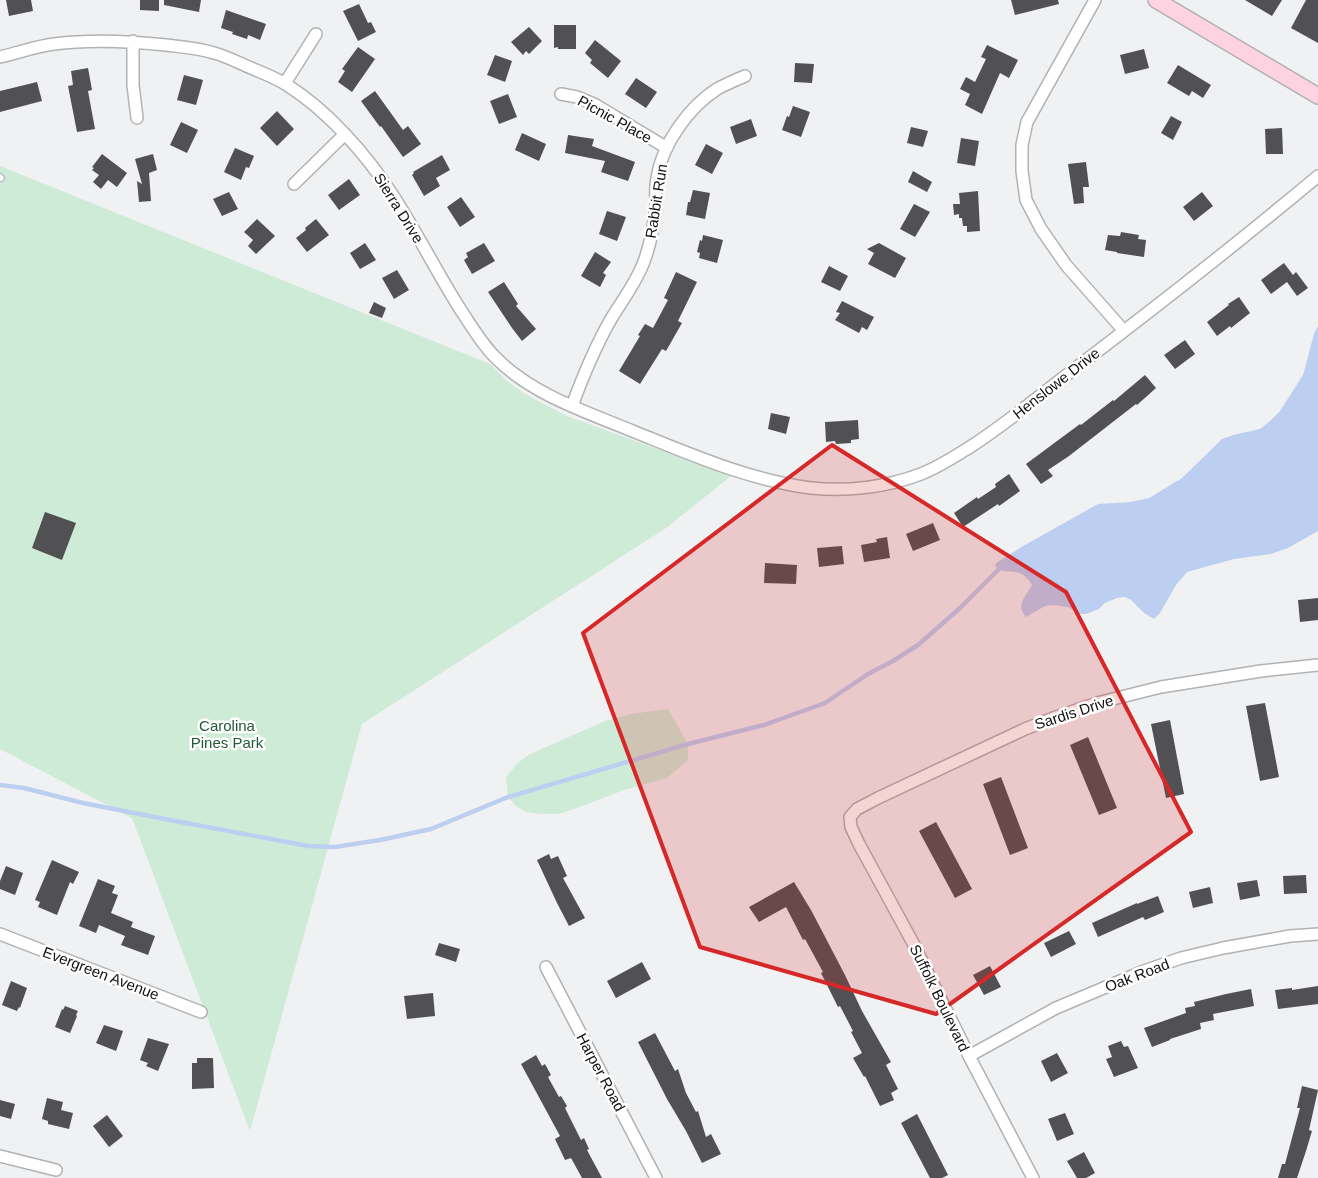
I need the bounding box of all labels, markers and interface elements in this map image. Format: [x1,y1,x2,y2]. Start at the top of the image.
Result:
street label: Picnic Place [575,92,655,146]
street label: Rabbit Run [642,163,670,239]
street label: Sierra Drive [371,170,427,246]
street label: Henslowe Drive [1009,344,1103,422]
street label: Sardis Drive [1033,691,1115,733]
park label: Carolina Pines Park [191,717,264,751]
street label: Suffolk Boulevard [907,942,973,1054]
street label: Evergreen Avenue [40,943,162,1003]
street label: Oak Road [1102,955,1172,995]
street label: Harper Road [573,1030,629,1114]

